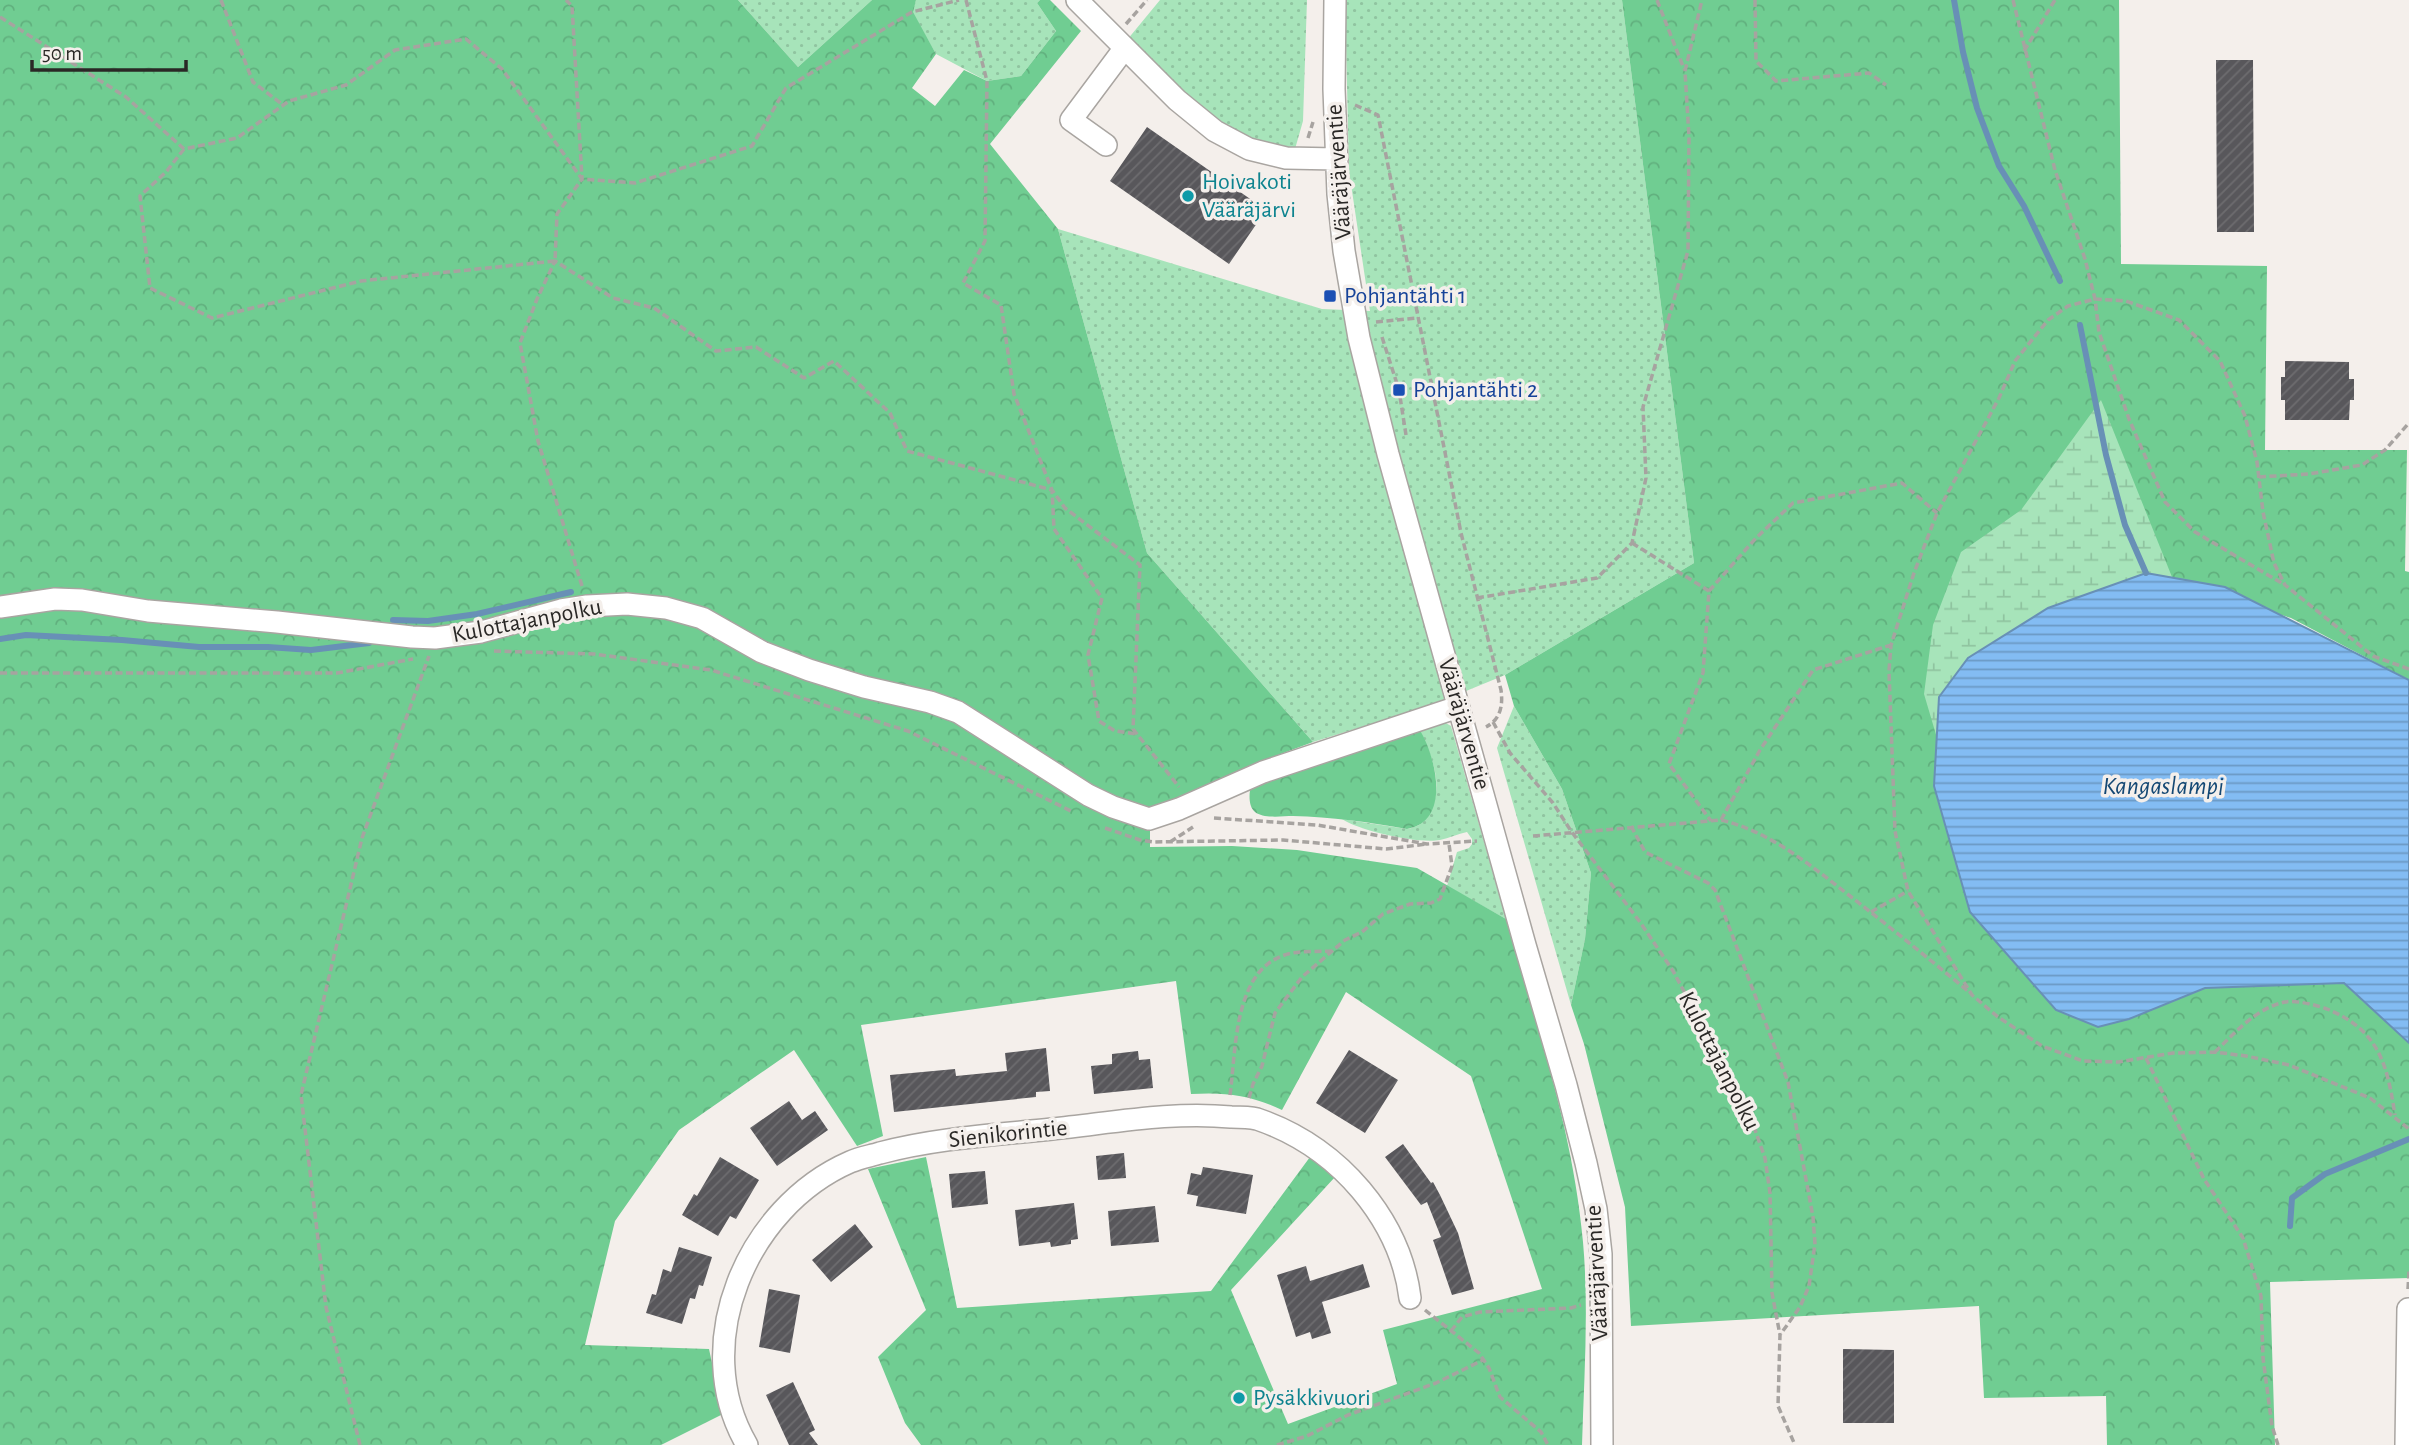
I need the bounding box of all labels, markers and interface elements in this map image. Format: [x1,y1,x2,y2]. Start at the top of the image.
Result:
scale bar [32,28,186,72]
text: 50 m [42,43,82,64]
street label: Vääräjärventie [1322,103,1356,241]
place label: Hoivakoti Vääräjärvi [1202,170,1296,222]
marker: Hoivakoti Vääräjärvi [1180,188,1196,204]
place label: Pohjantähti 1 [1344,284,1466,308]
marker: Pohjantähti 1 [1322,288,1338,304]
place label: Pohjantähti 2 [1413,378,1538,402]
marker: Pohjantähti 2 [1391,382,1407,398]
street label: Kulottajanpolku [450,595,604,647]
street label: Vääräjärventie [1434,655,1494,793]
water label: Kangaslampi [2102,773,2224,799]
street label: Kulottajanpolku [1674,988,1764,1134]
street label: Sienikorintie [948,1116,1068,1152]
street label: Vääräjärventie [1581,1205,1613,1341]
place label: Pysäkkivuori [1253,1386,1371,1410]
marker: Pysäkkivuori [1231,1390,1247,1406]

